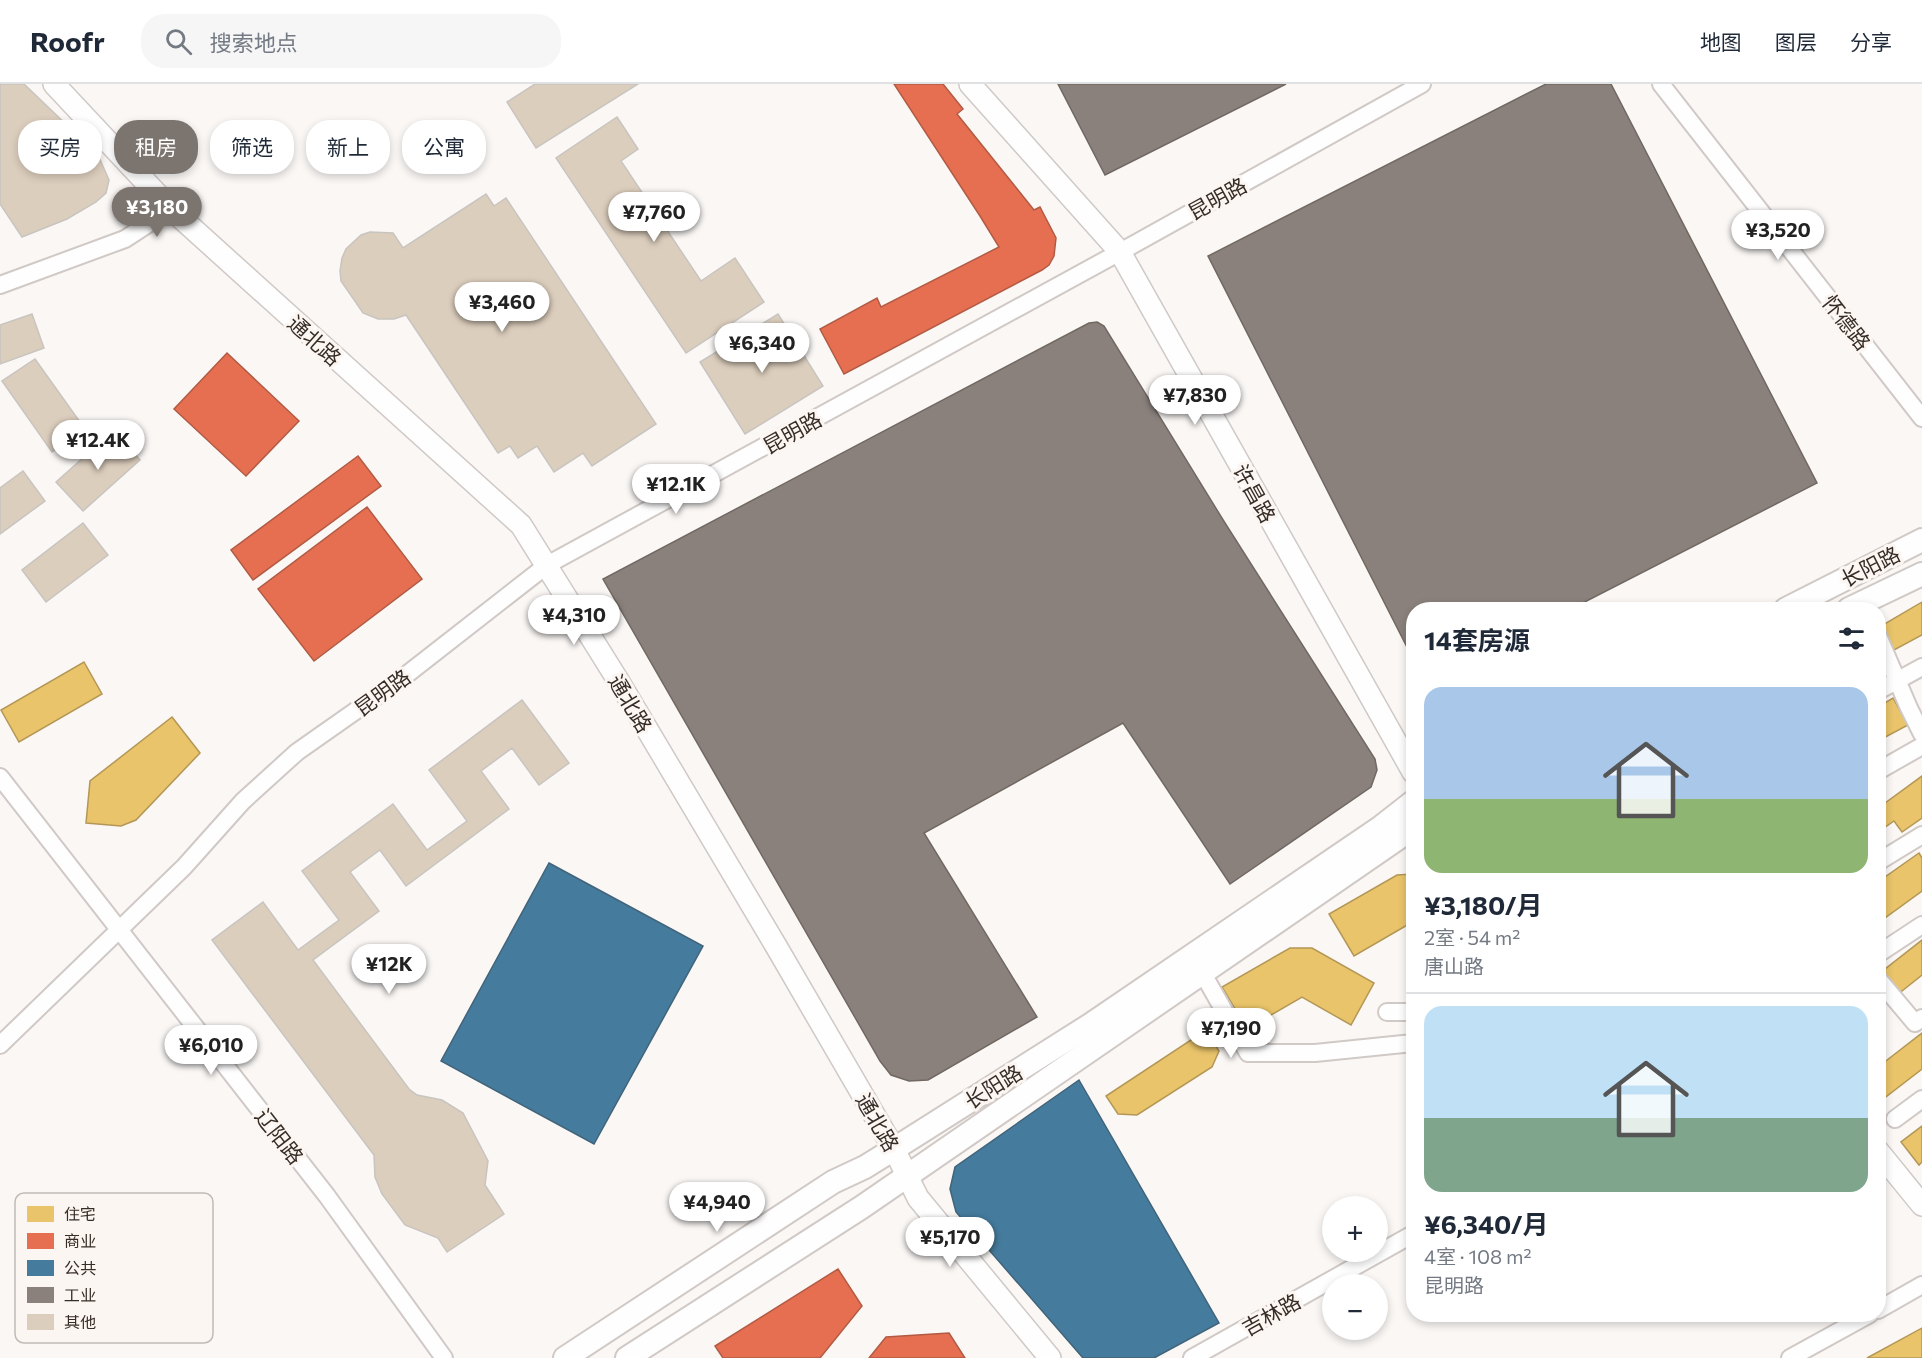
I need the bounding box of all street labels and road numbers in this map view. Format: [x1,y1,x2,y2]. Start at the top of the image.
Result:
street label: 昆明路 [1183,172,1251,224]
street label: 怀德路 [1818,289,1876,355]
street label: 通北路 [283,310,347,370]
street label: 昆明路 [758,406,826,458]
street label: 许昌路 [1229,459,1281,527]
street label: 长阳路 [1836,541,1904,591]
street label: 昆明路 [349,663,415,721]
street label: 通北路 [604,670,658,736]
street label: 长阳路 [960,1059,1026,1113]
street label: 通北路 [851,1088,905,1156]
street label: 辽阳路 [251,1103,309,1169]
street label: 吉林路 [1237,1288,1305,1340]

